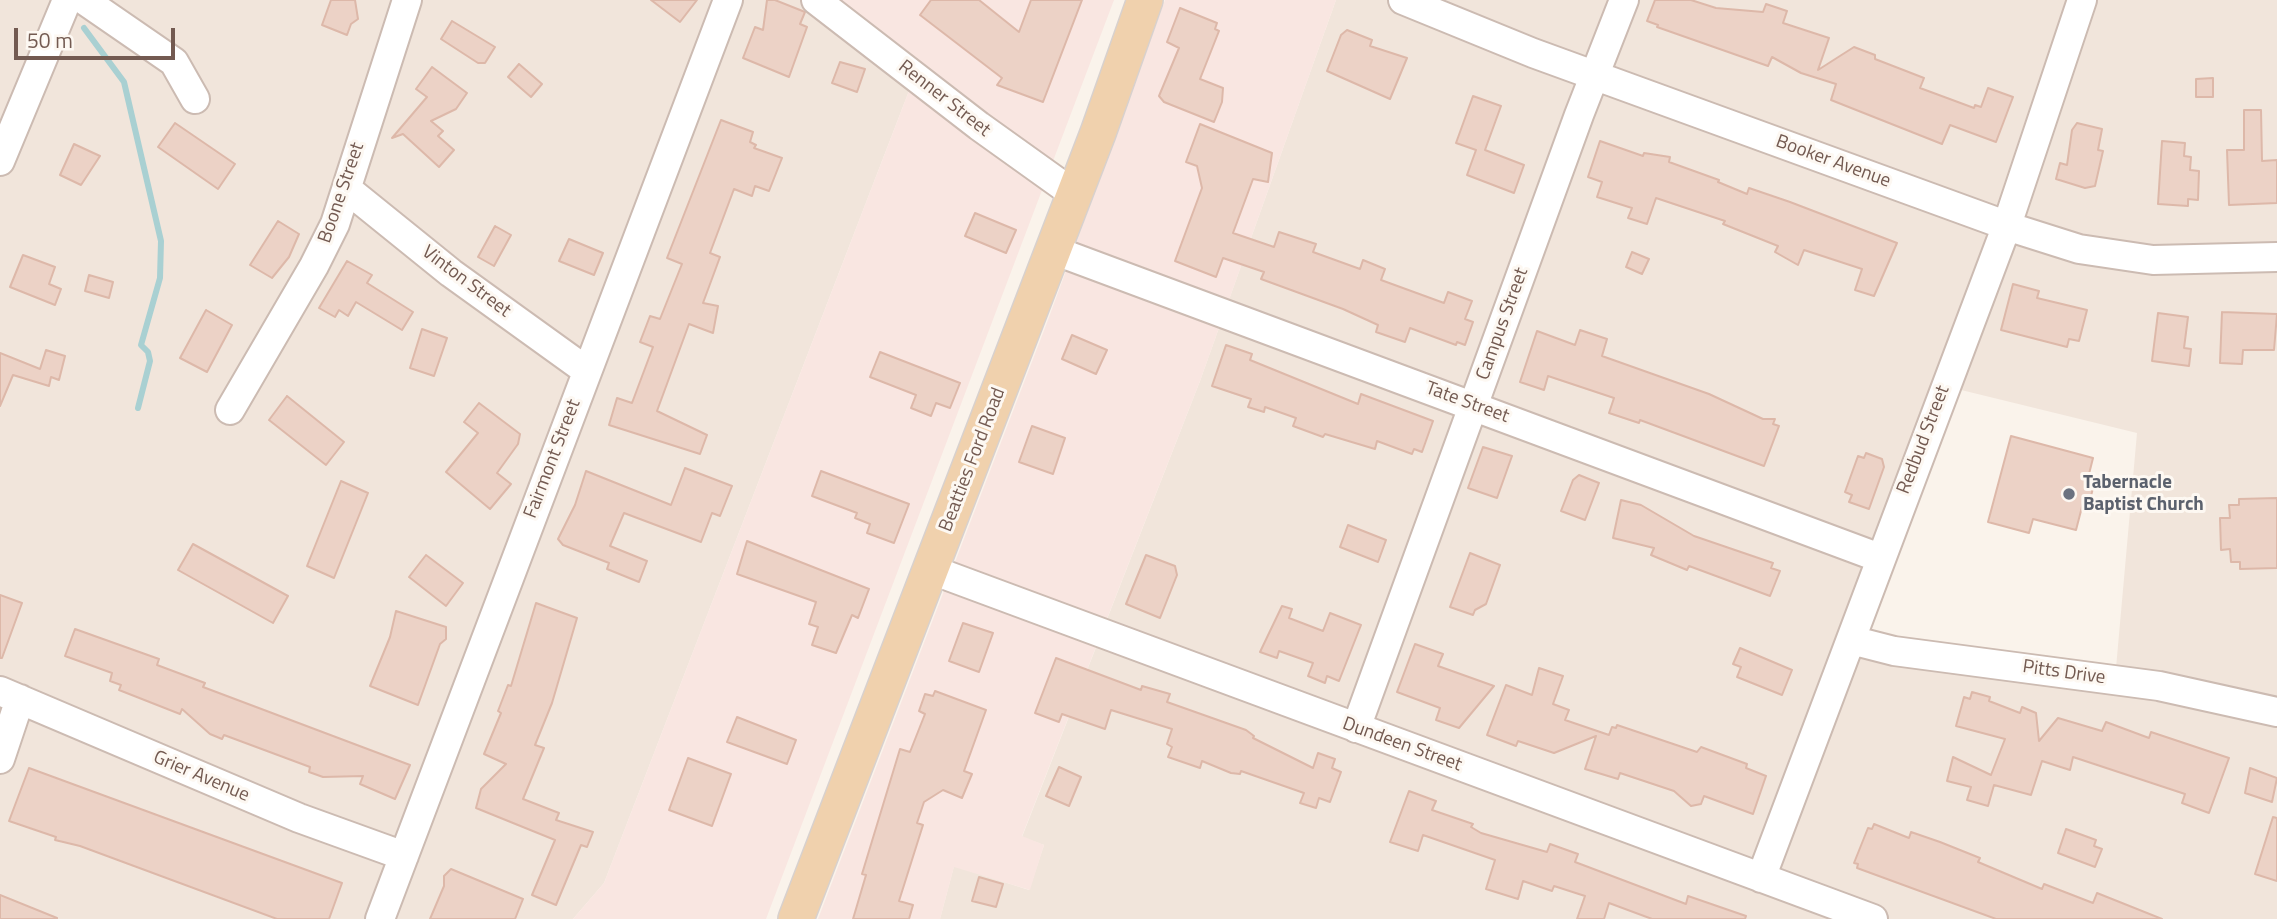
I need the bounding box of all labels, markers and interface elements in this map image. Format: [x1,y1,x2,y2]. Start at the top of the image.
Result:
scale bar [18,14,178,58]
text: 50 m [27,24,73,56]
street label: Renner Street [893,56,995,142]
street label: Booker Avenue [1773,131,1893,193]
street label: Boone Street [314,140,370,246]
street label: Vinton Street [417,241,515,323]
street label: Campus Street [1472,265,1534,383]
street label: Tate Street [1422,377,1512,429]
street label: Redbud Street [1893,382,1955,498]
street label: Beatties Ford Road [935,385,1011,535]
street label: Fairmont Street [520,396,586,522]
place label: Tabernacle Baptist Church [2083,472,2204,516]
marker: Tabernacle Baptist Church [2061,486,2077,502]
street label: Pitts Drive [2021,656,2107,690]
street label: Dundeen Street [1339,713,1465,777]
street label: Grier Avenue [149,747,253,807]

